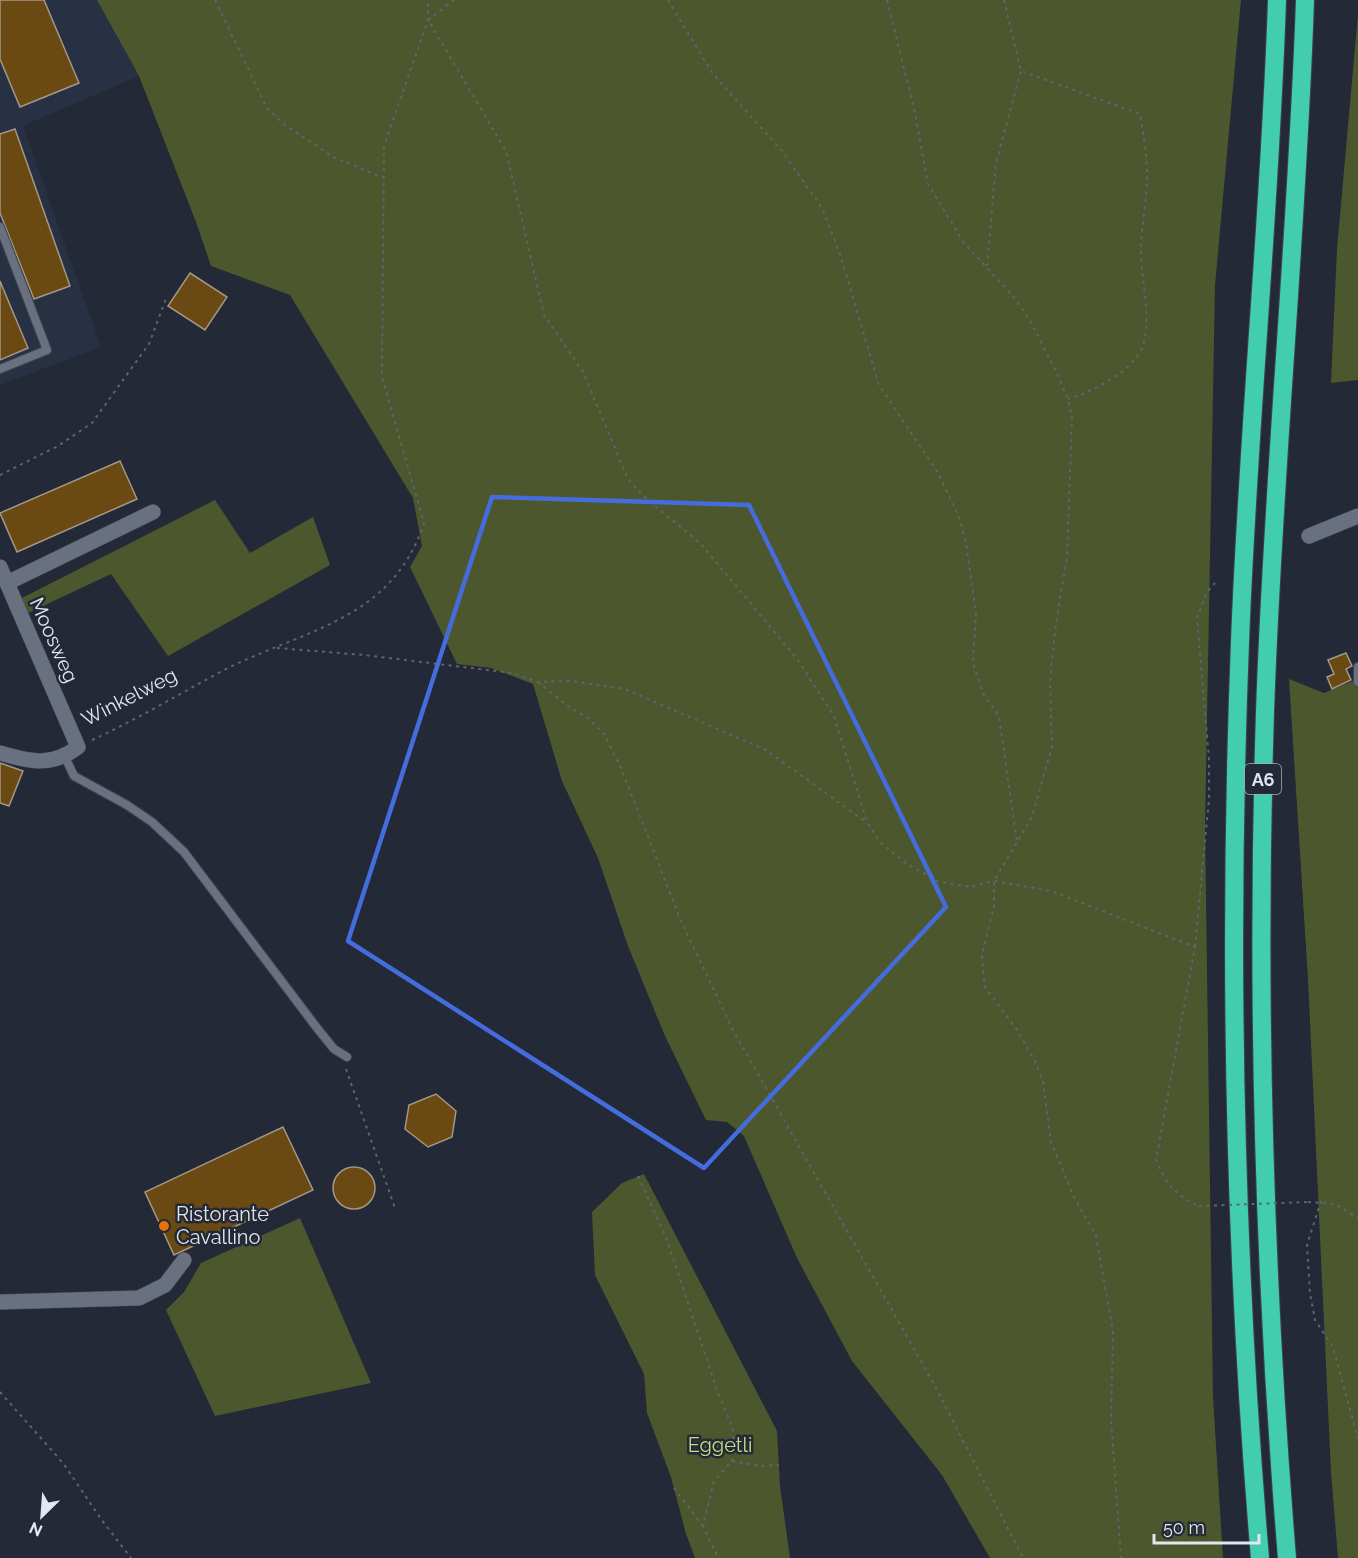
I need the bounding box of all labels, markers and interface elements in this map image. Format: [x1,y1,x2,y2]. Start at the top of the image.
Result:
street label: Moosweg [25,594,83,686]
street label: Winkelweg [77,663,181,731]
road number: A6 [1245,764,1281,794]
place label: Ristorante Cavallino [176,1202,269,1249]
marker: Ristorante Cavallino [157,1219,171,1233]
park label: Eggetli [688,1433,752,1457]
north arrow [12,1486,72,1546]
scale bar [1154,1507,1259,1545]
text: 50 m [1163,1517,1205,1538]
text: N [26,1518,45,1540]

